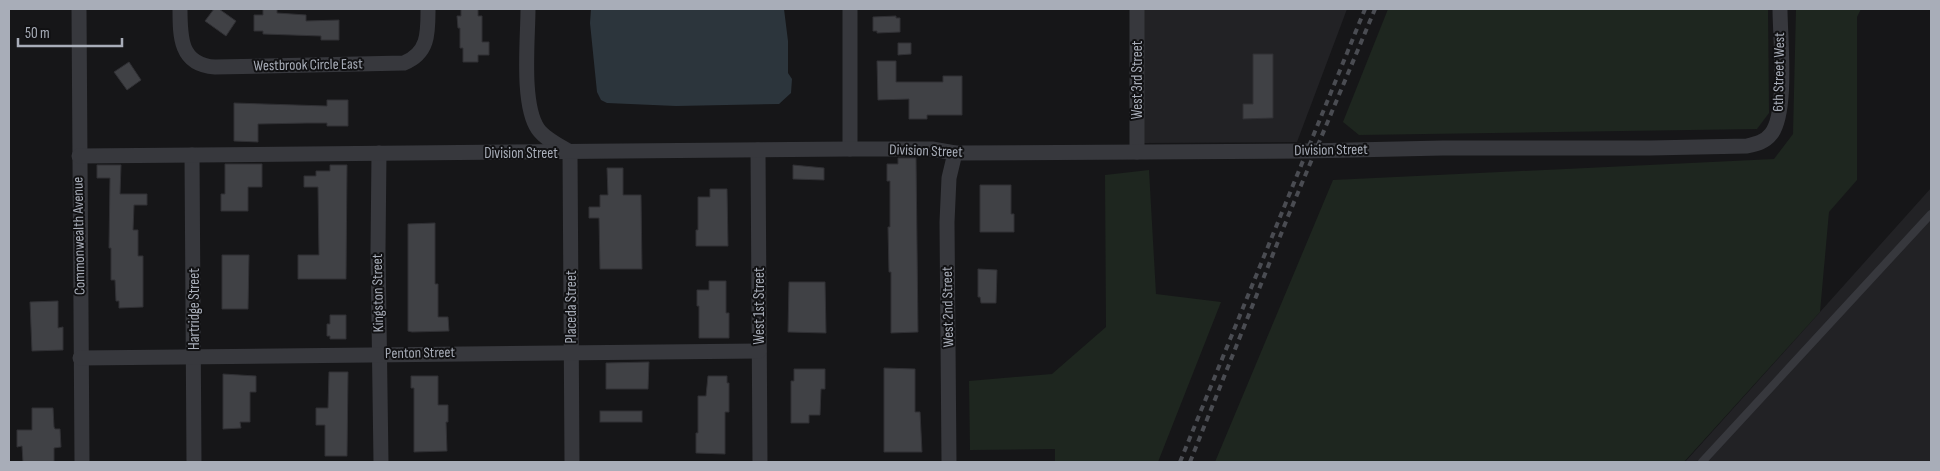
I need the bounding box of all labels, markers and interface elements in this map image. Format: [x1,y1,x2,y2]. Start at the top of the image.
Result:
scale bar [18,15,121,47]
text: 50 m [25,24,50,43]
street label: 6th Street West [1769,32,1789,112]
street label: West 3rd Street [1128,40,1147,119]
street label: Westbrook Circle East [253,55,363,75]
street label: Division Street [889,140,964,162]
street label: Division Street [1294,140,1368,160]
street label: Division Street [484,144,558,163]
street label: Commonwealth Avenue [68,177,90,295]
street label: Kingston Street [368,253,388,332]
street label: West 2nd Street [938,266,958,348]
street label: West 1st Street [750,267,769,345]
street label: Hartridge Street [185,268,204,350]
street label: Placeda Street [562,270,581,343]
street label: Penton Street [385,343,456,363]

